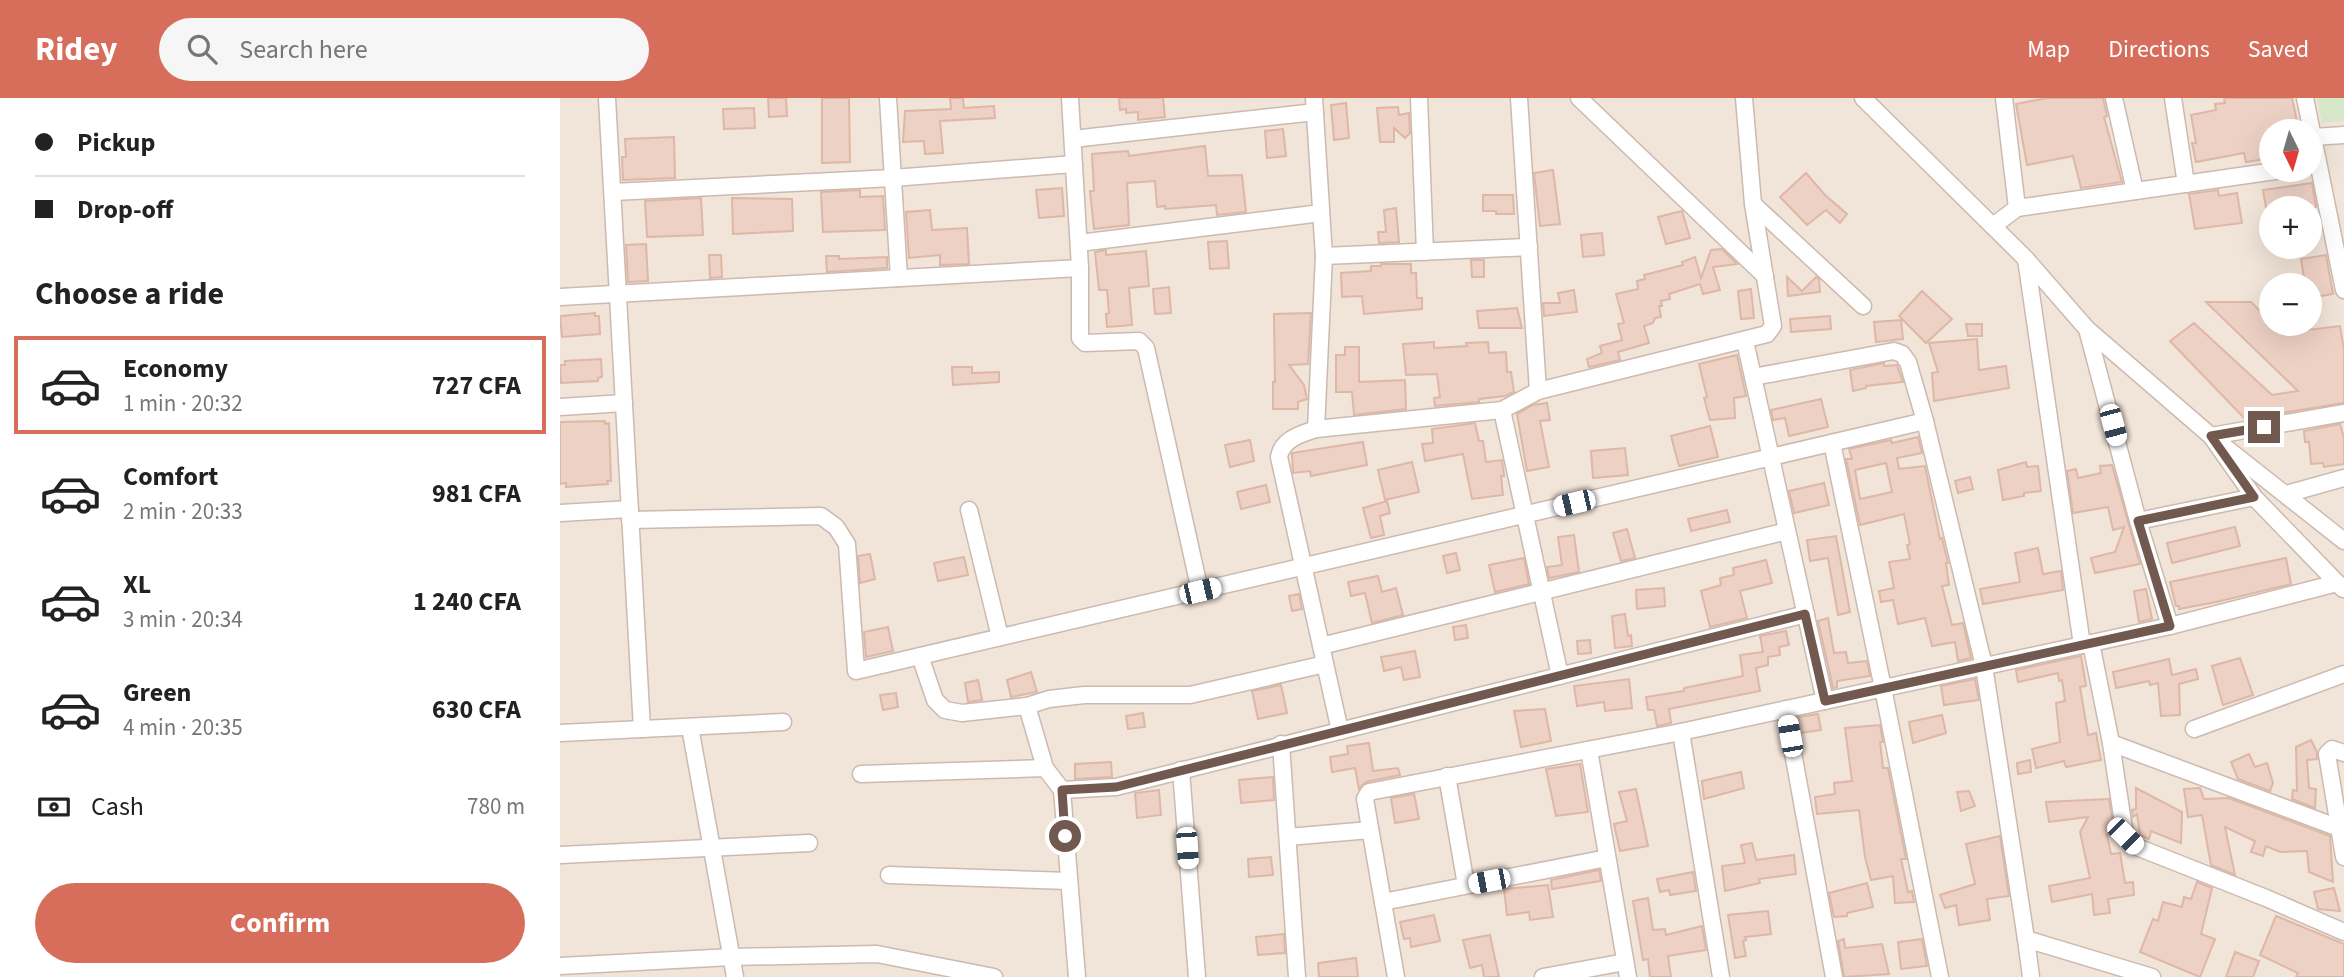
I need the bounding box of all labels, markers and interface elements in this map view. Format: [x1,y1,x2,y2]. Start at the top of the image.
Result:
search box [159,18,649,81]
text: Ridey [35,26,117,73]
icon: search [183,30,221,68]
text: Search here [239,31,368,68]
text: Map [2027,32,2070,67]
text: Directions [2108,32,2210,67]
text: Saved [2248,32,2309,67]
north arrow [2259,119,2322,182]
map controls [2259,119,2322,336]
text: Pickup [77,124,155,161]
text: Drop-off [77,191,173,228]
button: + [2259,196,2322,259]
text: Choose a ride [35,271,224,317]
button: − [2259,273,2322,336]
text: Economy [123,350,228,387]
icon: car [39,354,102,417]
text: 727 CFA [432,367,521,404]
text: 1 min · 20:32 [123,387,243,420]
car [2098,402,2129,448]
route end [2248,411,2280,443]
text: Comfort [123,458,218,495]
icon: car [39,462,102,525]
text: 981 CFA [432,475,521,512]
car [1552,488,1597,518]
text: 2 min · 20:33 [123,495,243,528]
text: XL [123,566,151,603]
icon: car [39,570,102,633]
car [1178,576,1223,606]
text: 1 240 CFA [413,583,521,620]
text: 3 min · 20:34 [123,603,243,636]
text: Green [123,674,191,711]
icon: car [39,678,102,741]
text: 630 CFA [432,691,521,728]
text: 4 min · 20:35 [123,711,243,744]
car [1777,713,1804,759]
icon: cash [35,788,73,826]
text: Cash [91,788,144,825]
text: 780 m [467,790,525,823]
car [2103,814,2148,858]
route start [1049,820,1081,852]
car [1176,826,1199,870]
car [1467,867,1512,895]
button: Confirm [35,883,525,963]

